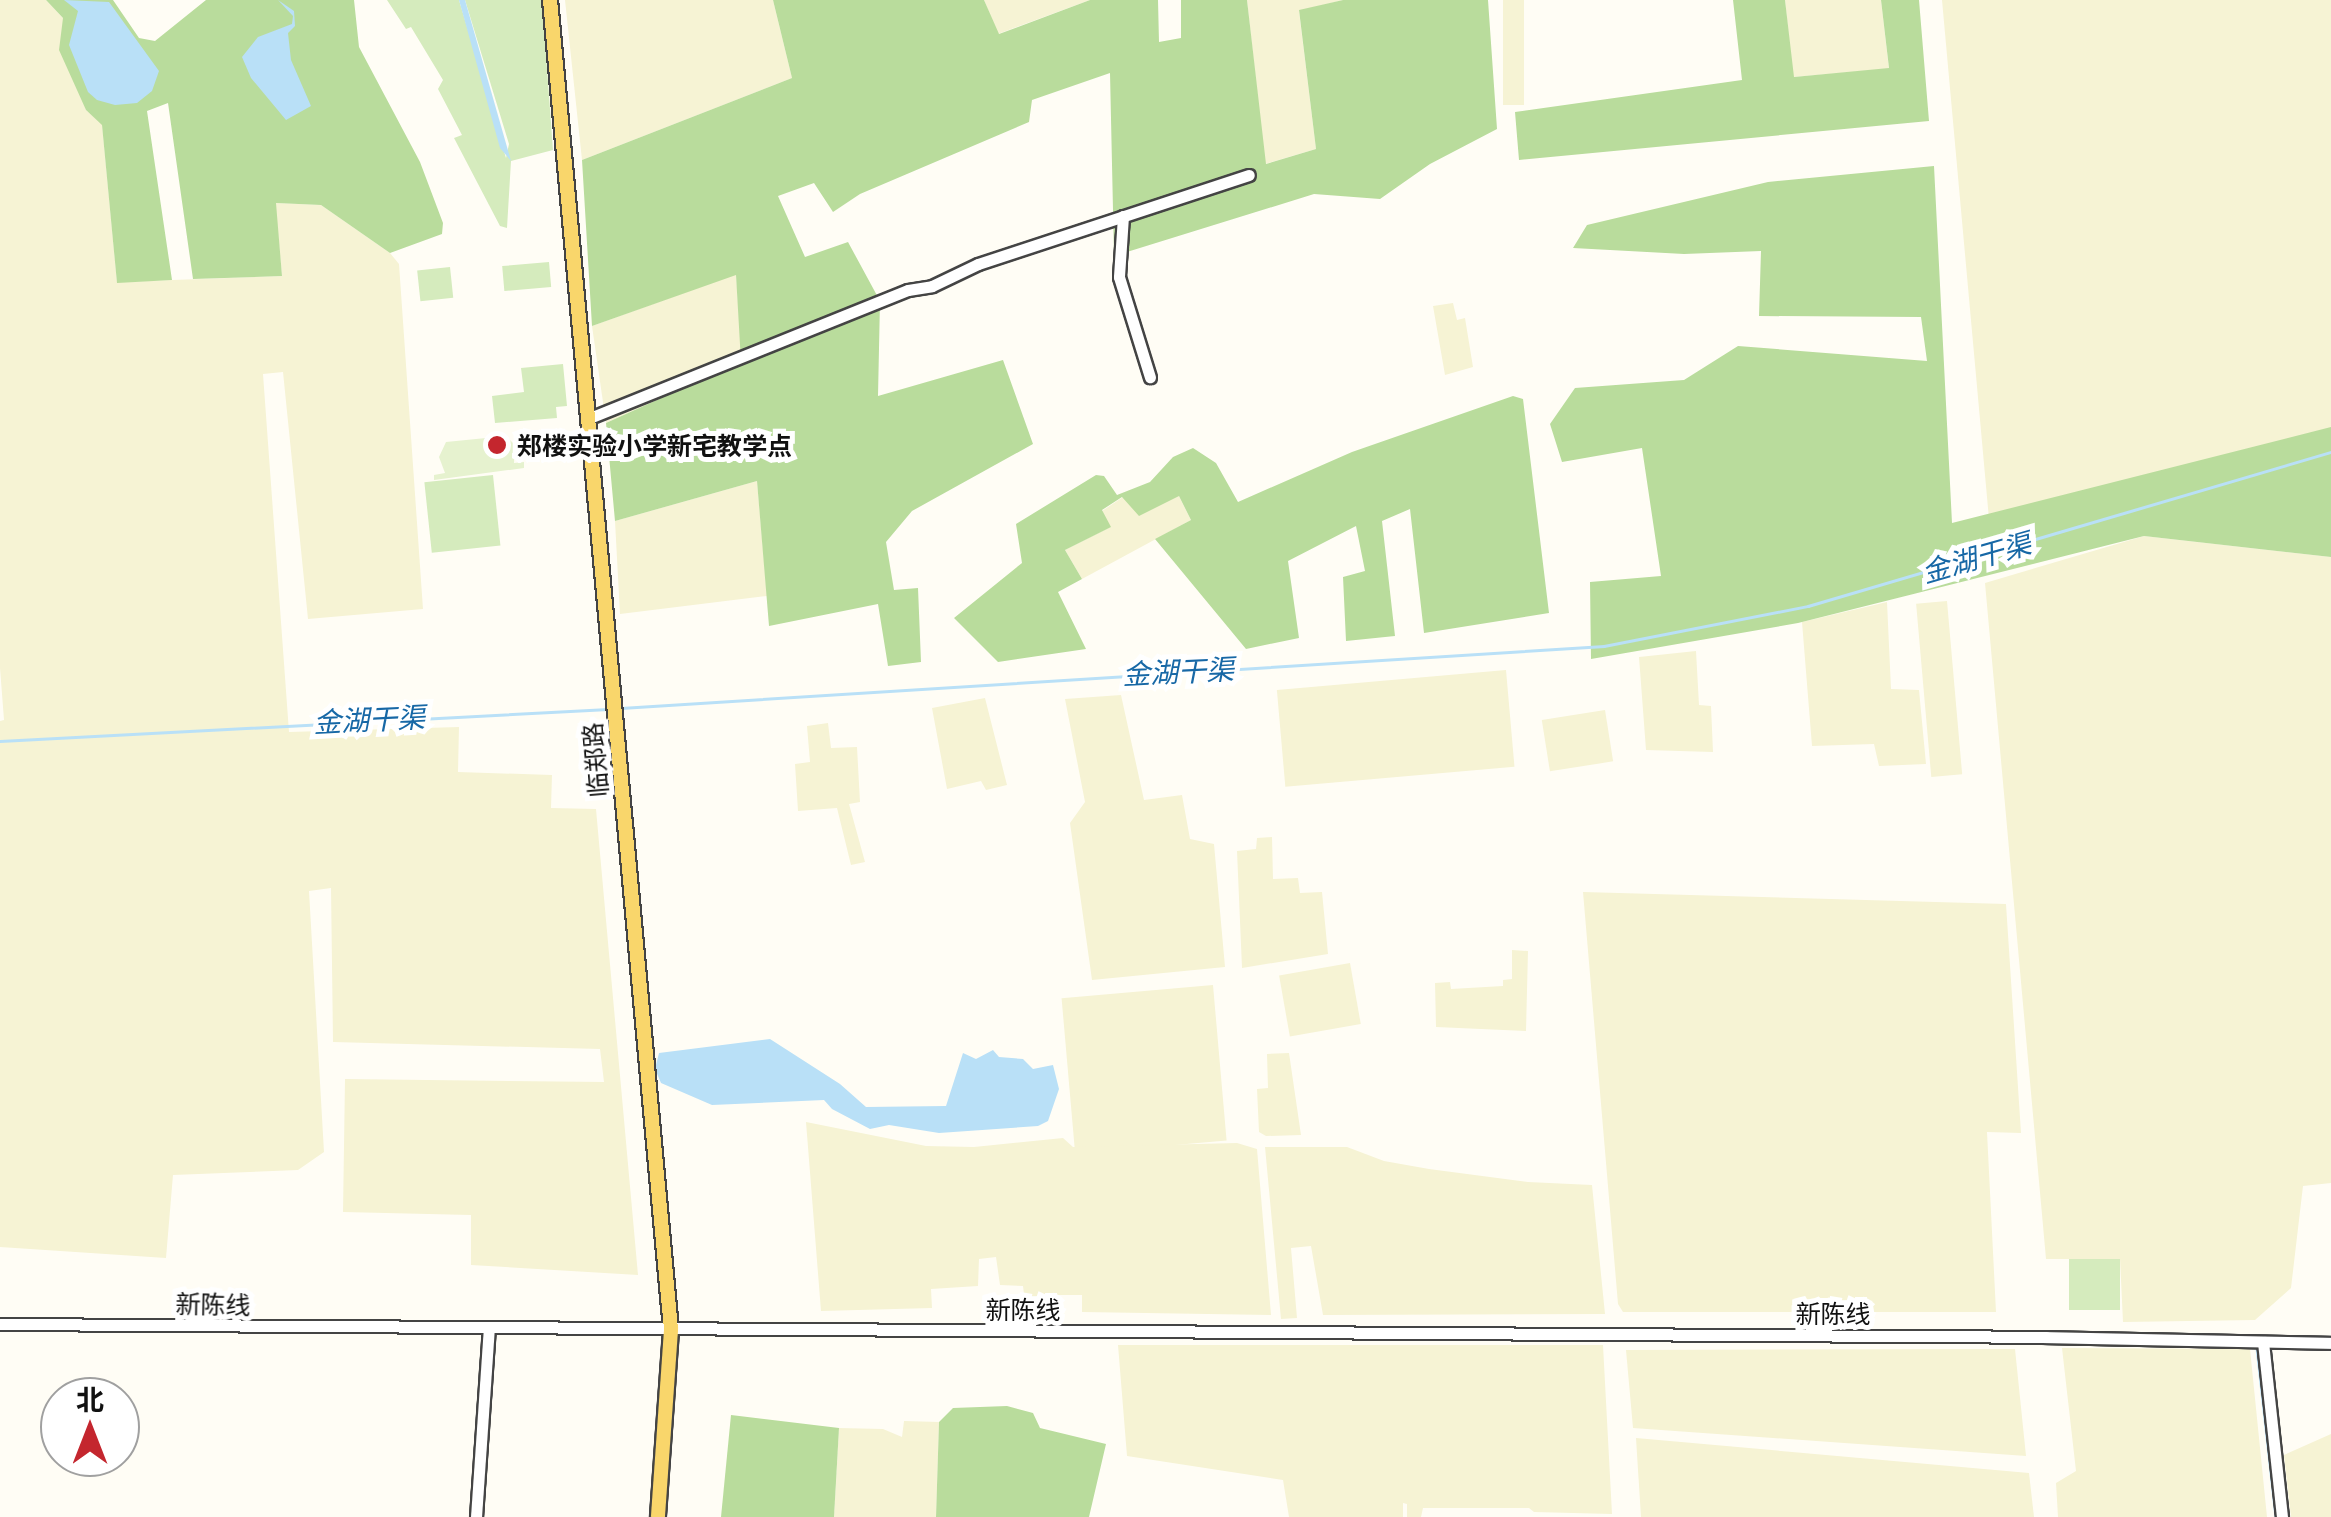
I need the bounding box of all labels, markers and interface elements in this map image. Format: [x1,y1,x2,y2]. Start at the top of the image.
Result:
place label: 郑楼实验小学新宅教学点 [517,430,792,460]
marker: 郑楼实验小学新宅教学点 [486,434,508,456]
water label: 金湖干渠 [1918,525,2034,589]
water label: 金湖干渠 [1121,651,1235,691]
water label: 金湖干渠 [312,699,426,739]
street label: 临郑路 [577,721,613,799]
street label: 新陈线 [175,1288,251,1320]
street label: 新陈线 [986,1294,1060,1324]
street label: 新陈线 [1796,1298,1870,1328]
north arrow [40,1377,140,1477]
text: 北 [76,1380,104,1417]

